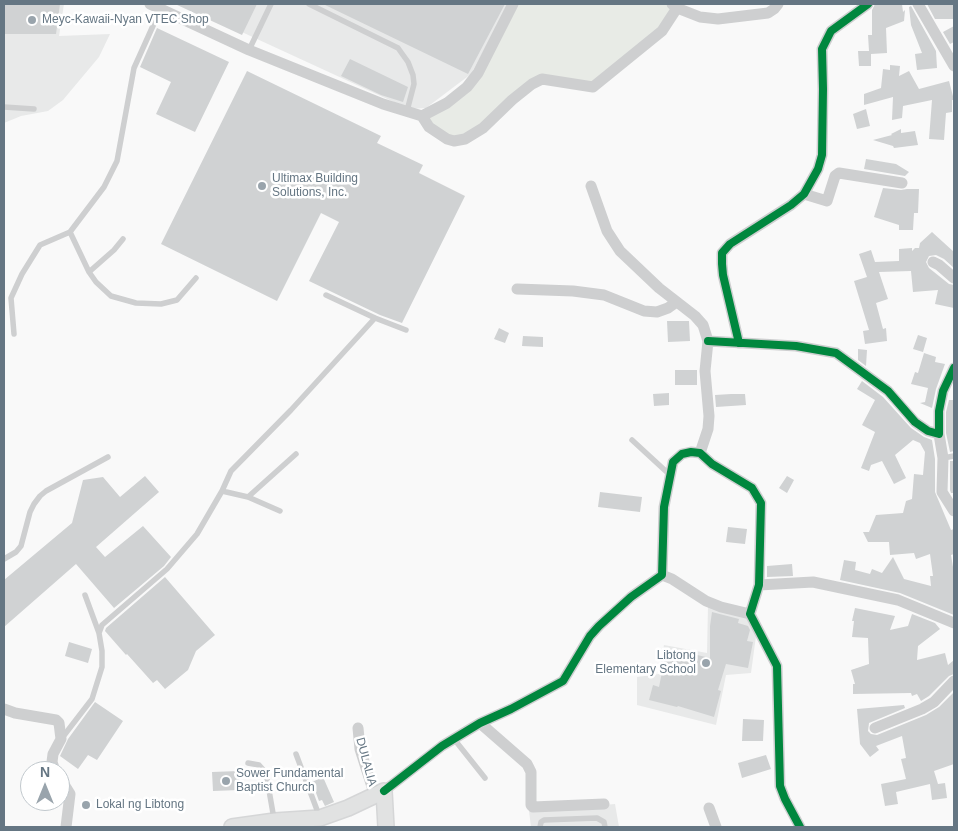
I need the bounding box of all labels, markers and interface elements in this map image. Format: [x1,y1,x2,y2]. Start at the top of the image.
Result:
place label: Meyc-Kawaii-Nyan VTEC Shop [42,13,209,27]
marker: Meyc-Kawaii-Nyan VTEC Shop [26,14,38,26]
place label: Ultimax Building Solutions, Inc. [272,172,358,200]
marker: Ultimax Building Solutions, Inc. [256,180,268,192]
place label: Libtong Elementary School [595,649,696,677]
marker: Libtong Elementary School [700,657,712,669]
street label: DULALIA [353,736,379,788]
north arrow [20,761,70,811]
text: N [40,764,50,780]
place label: Sower Fundamental Baptist Church [236,767,343,795]
marker: Sower Fundamental Baptist Church [220,775,232,787]
place label: Lokal ng Libtong [96,798,184,812]
marker: Lokal ng Libtong [80,799,92,811]

